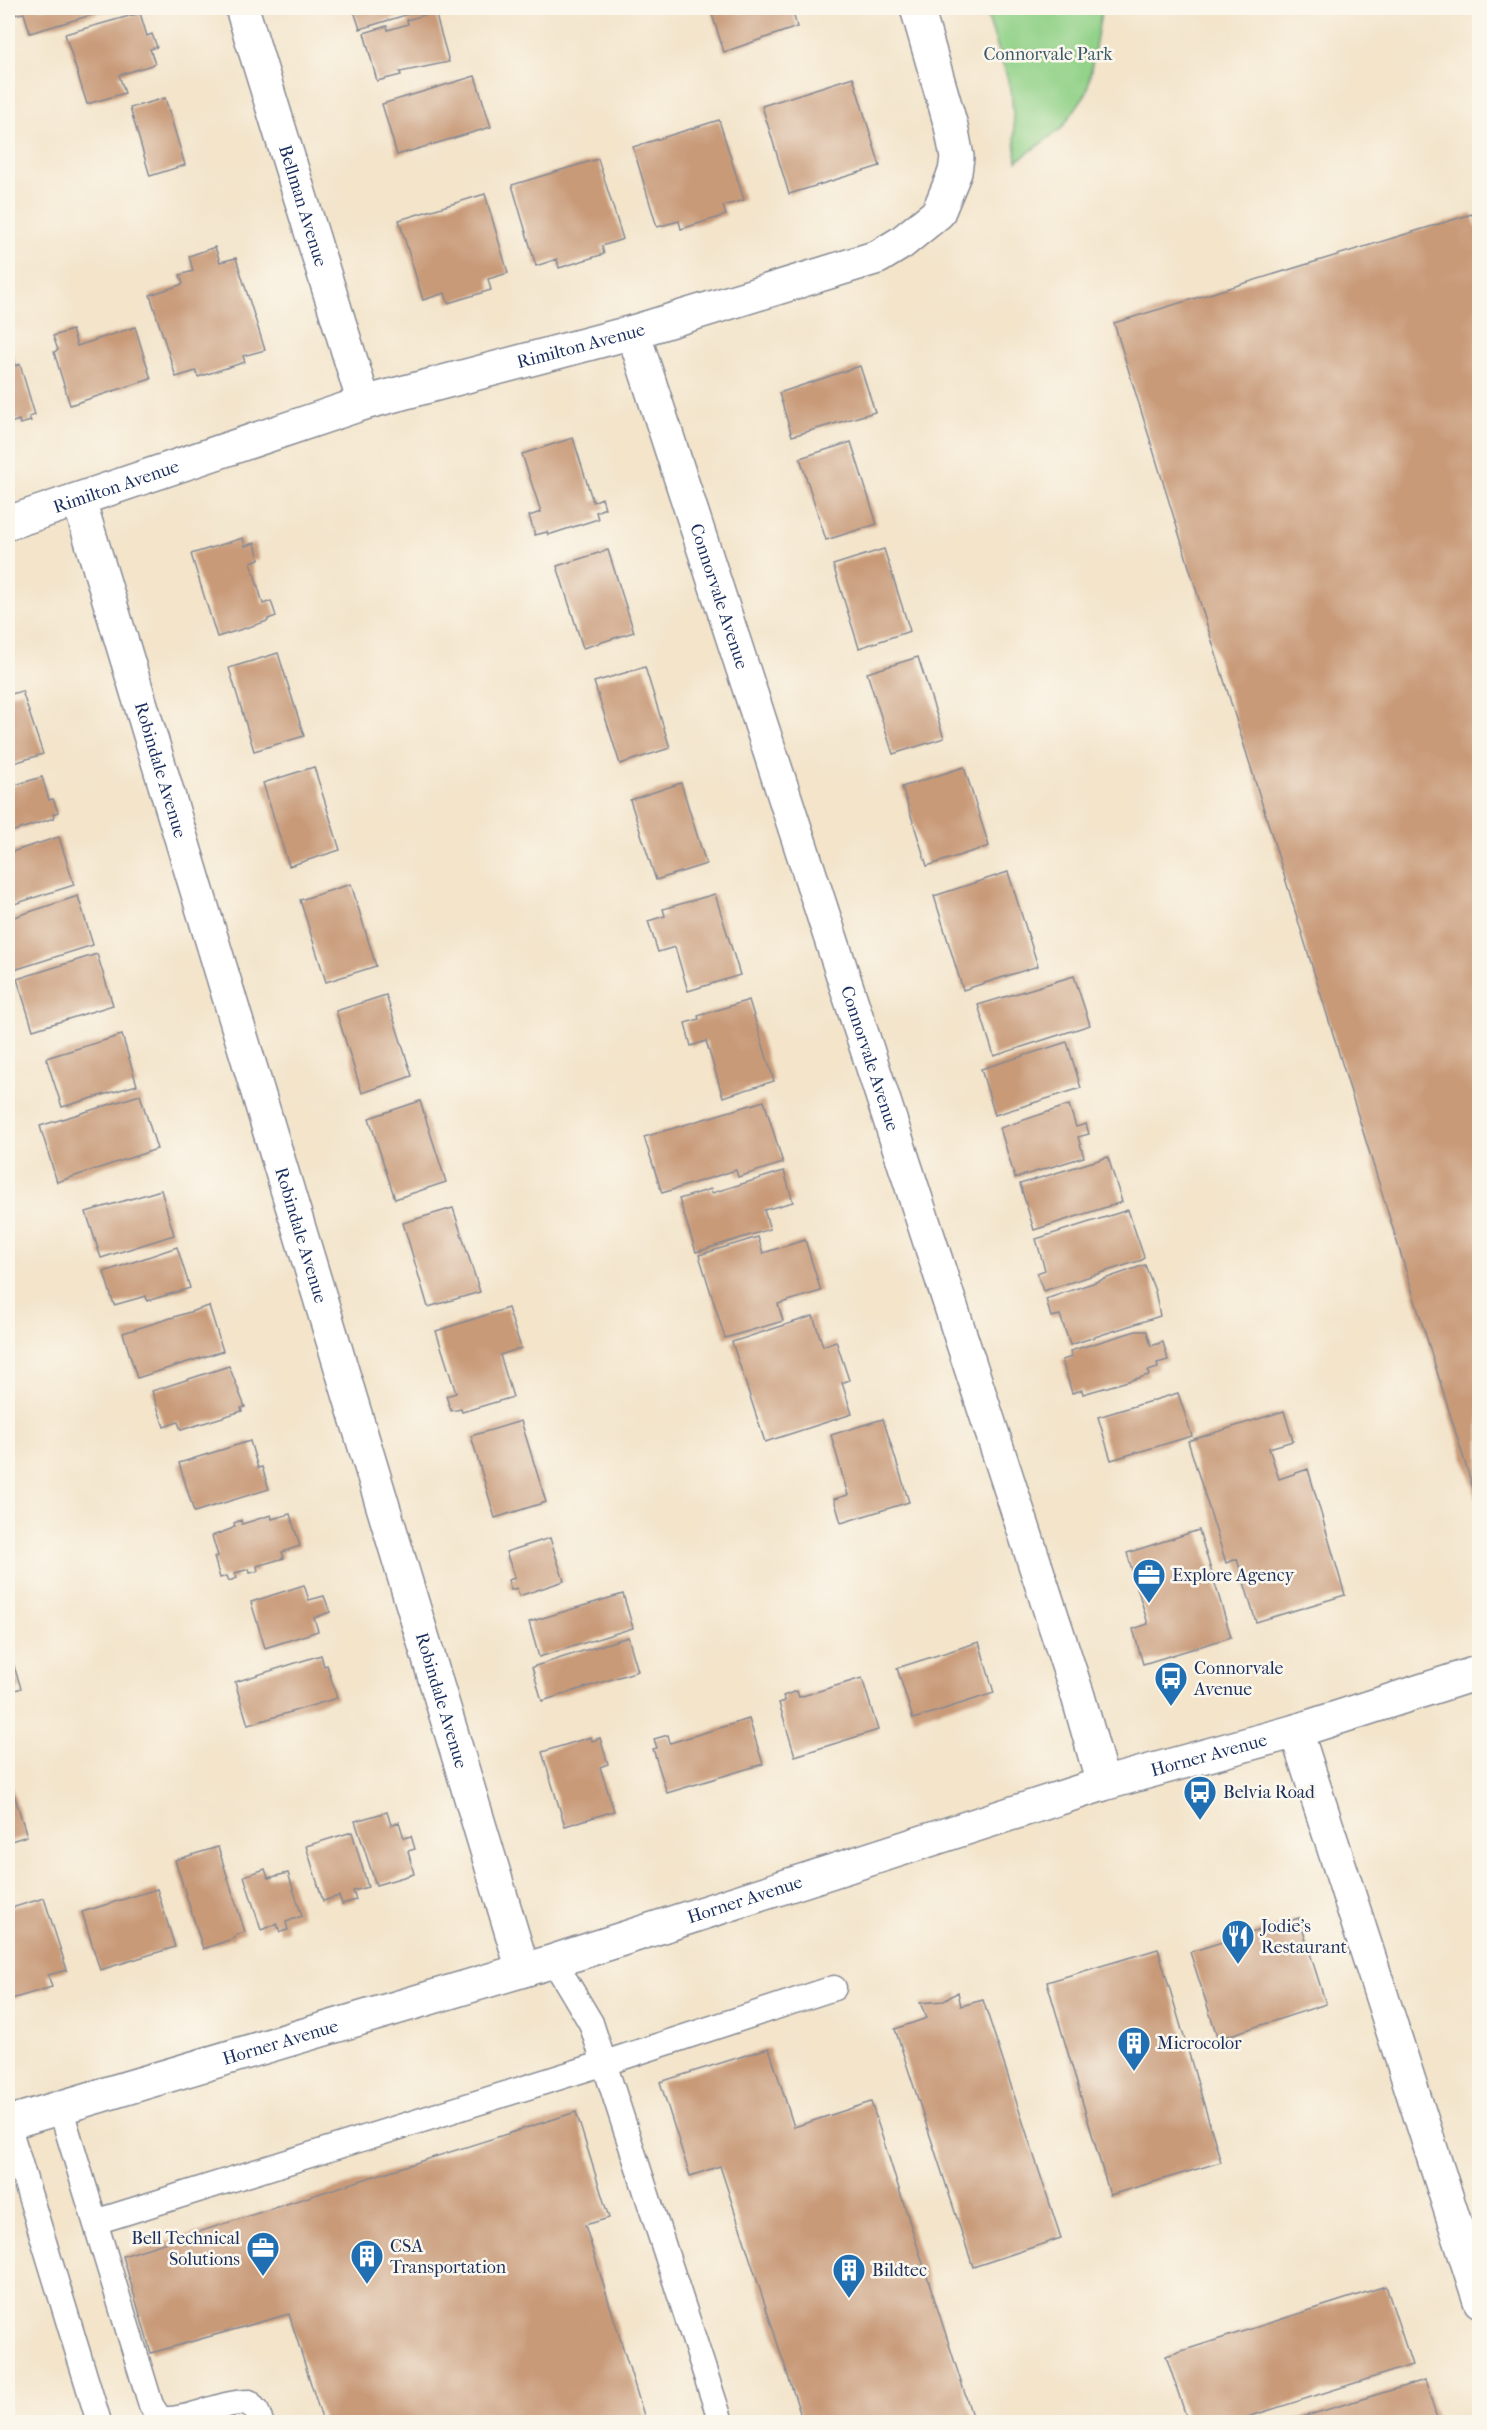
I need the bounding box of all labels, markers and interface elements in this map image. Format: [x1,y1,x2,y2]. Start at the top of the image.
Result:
park label: Connorvale Park [983,44,1113,65]
street label: Bellman Avenue [274,142,332,269]
street label: Rimilton Avenue [515,318,647,373]
street label: Rimilton Avenue [50,456,182,518]
street label: Connorvale Avenue [686,521,753,672]
street label: Robindale Avenue [130,700,191,840]
street label: Connorvale Avenue [836,983,903,1134]
street label: Robindale Avenue [271,1165,331,1306]
office icon: Explore Agency [1131,1557,1167,1604]
place label: Explore Agency [1172,1565,1296,1586]
street label: Robindale Avenue [411,1630,472,1771]
place label: Connorvale Avenue [1193,1658,1284,1700]
bus stop icon: Connorvale Avenue [1153,1660,1189,1707]
street label: Horner Avenue [1148,1729,1269,1781]
bus stop icon: Belvia Road [1182,1774,1218,1821]
place label: Belvia Road [1223,1782,1315,1803]
street label: Horner Avenue [685,1871,805,1928]
place label: Jodie's Restaurant [1259,1916,1348,1958]
restaurant icon: Jodie's Restaurant [1220,1918,1256,1965]
street label: Horner Avenue [220,2015,341,2069]
building icon: Microcolor [1116,2025,1152,2072]
place label: Microcolor [1157,2033,1242,2054]
place label: Bell Technical Solutions [131,2228,240,2270]
office icon: Bell Technical Solutions [245,2230,281,2277]
place label: CSA Transportation [390,2236,507,2278]
building icon: CSA Transportation [349,2238,385,2285]
building icon: Bildtec [831,2252,867,2299]
place label: Bildtec [872,2260,927,2281]

